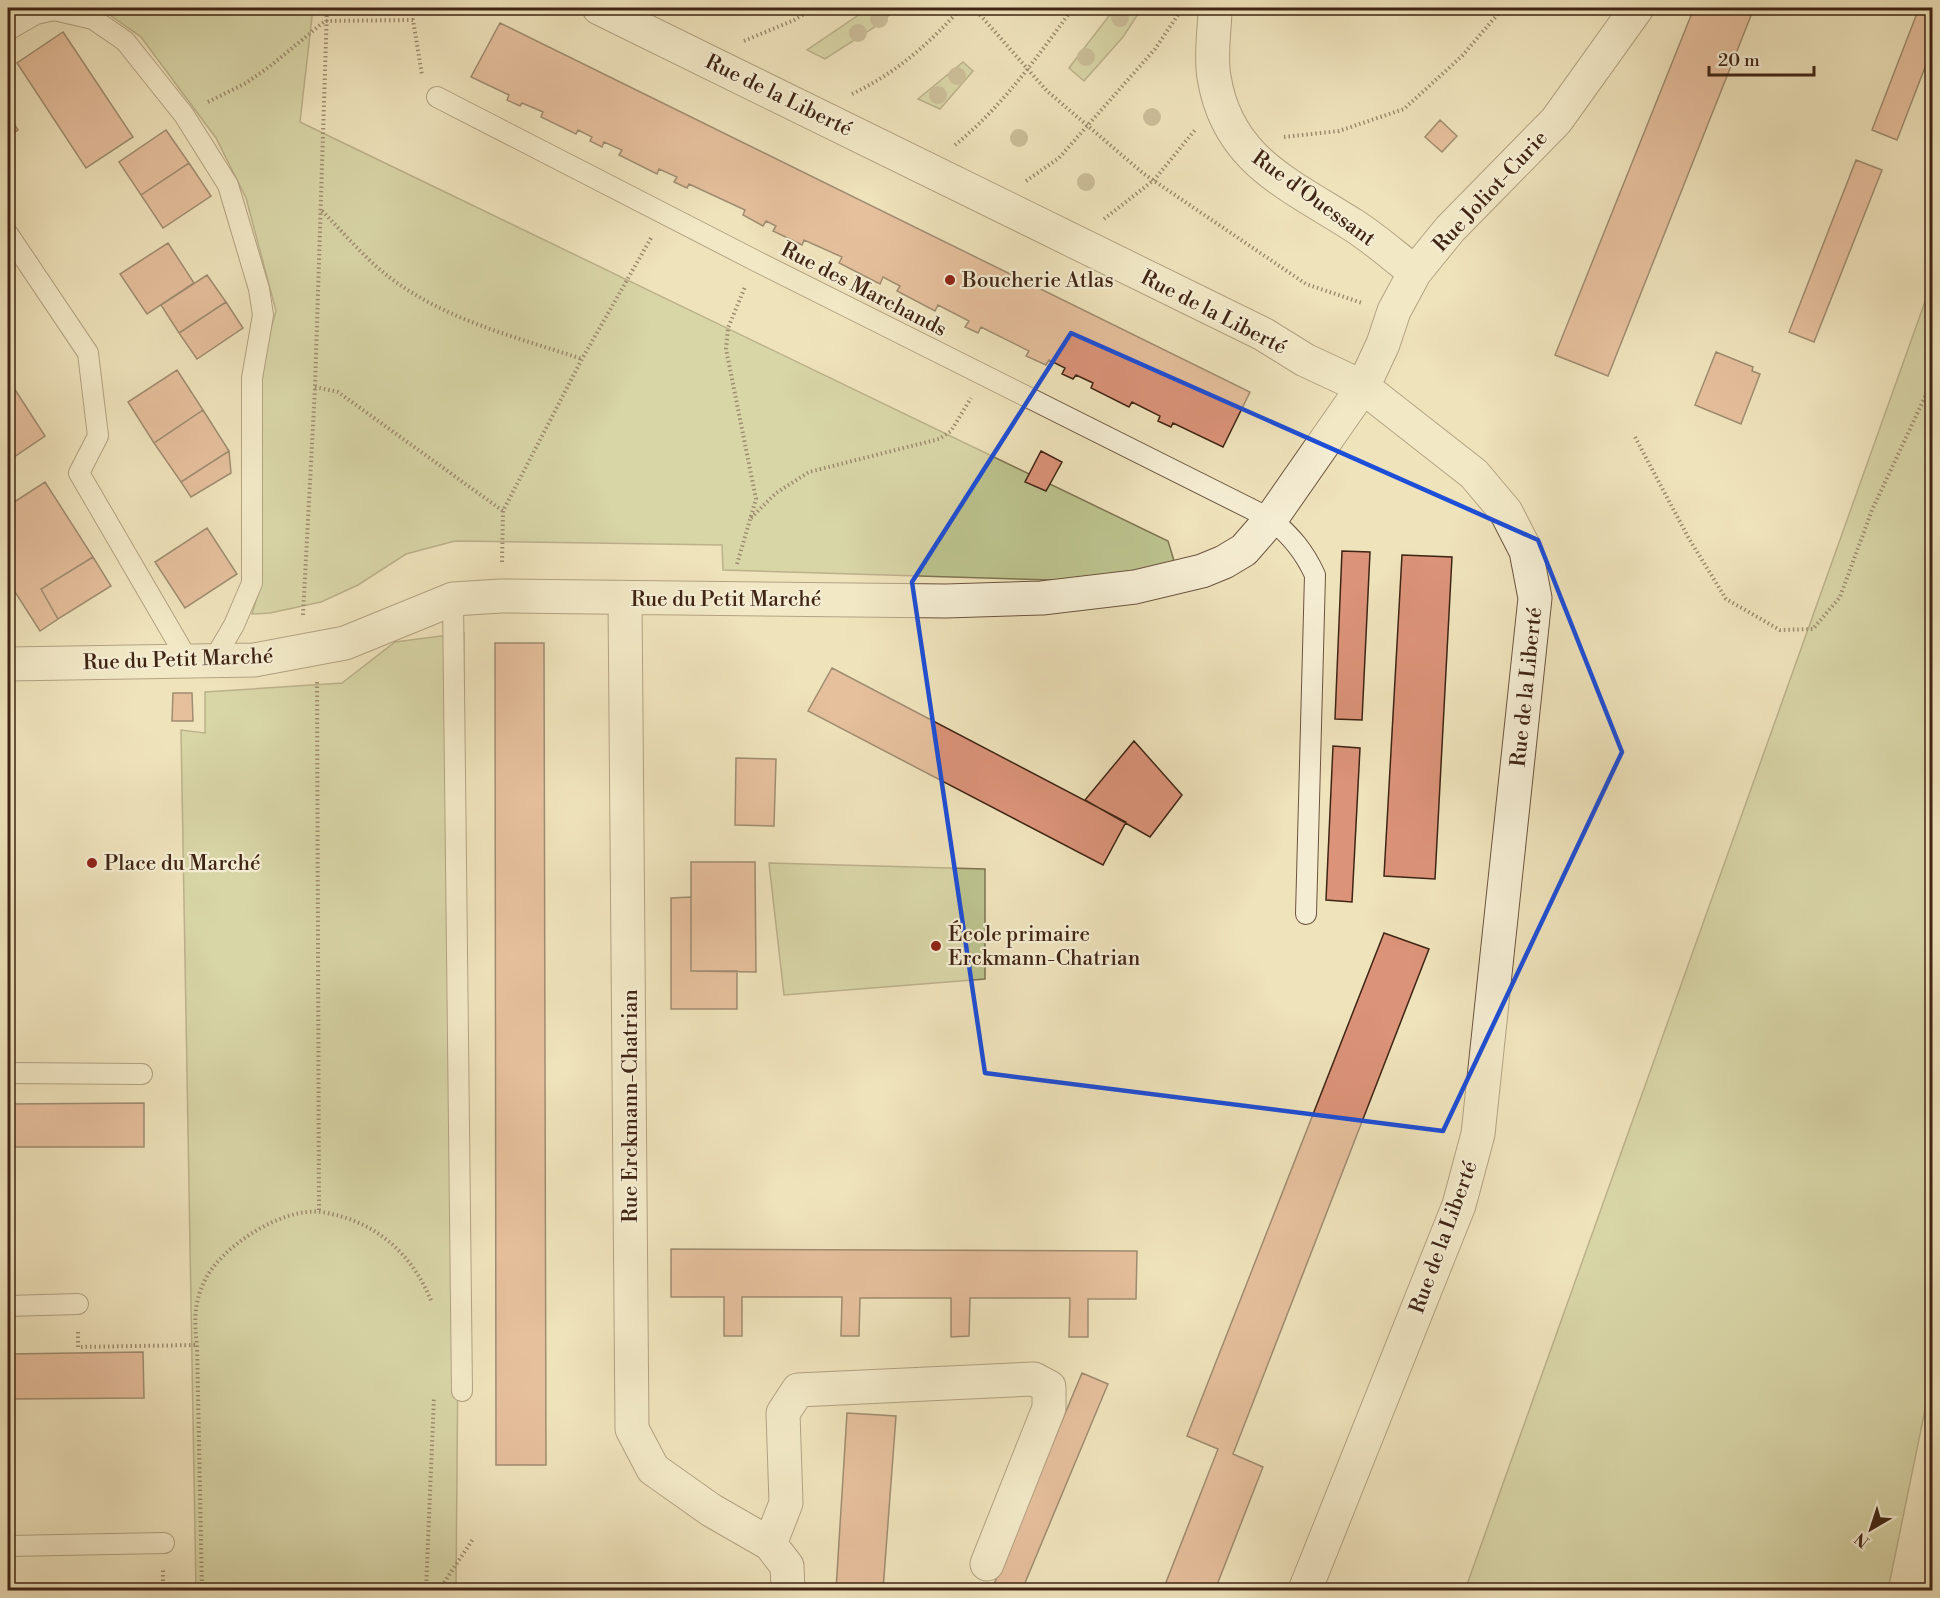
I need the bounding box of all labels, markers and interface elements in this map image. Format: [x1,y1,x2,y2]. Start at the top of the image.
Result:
scale bar [1709,39,1814,77]
street label: Rue de la Liberté [701,49,856,143]
text: 20 m [1718,49,1760,72]
street label: Rue Joliot-Curie [1428,126,1554,258]
street label: Rue d'Ouessant [1247,145,1381,253]
street label: Rue des Marchands [776,237,951,343]
street label: Rue de la Liberté [1136,265,1291,361]
place label: Boucherie Atlas [961,268,1114,294]
marker: Boucherie Atlas [943,273,957,287]
street label: Rue du Petit Marché [631,587,821,613]
street label: Rue de la Liberté [1506,606,1548,768]
street label: Rue du Petit Marché [82,644,274,676]
place label: Place du Marché [104,851,261,877]
marker: Place du Marché [85,856,99,870]
place label: École primaire Erckmann-Chatrian [948,920,1141,972]
marker: École primaire Erckmann-Chatrian [929,939,943,953]
street label: Rue Erckmann-Chatrian [618,989,644,1223]
street label: Rue de la Liberté [1404,1158,1484,1317]
north arrow [1841,1499,1901,1559]
text: N [1851,1528,1873,1552]

